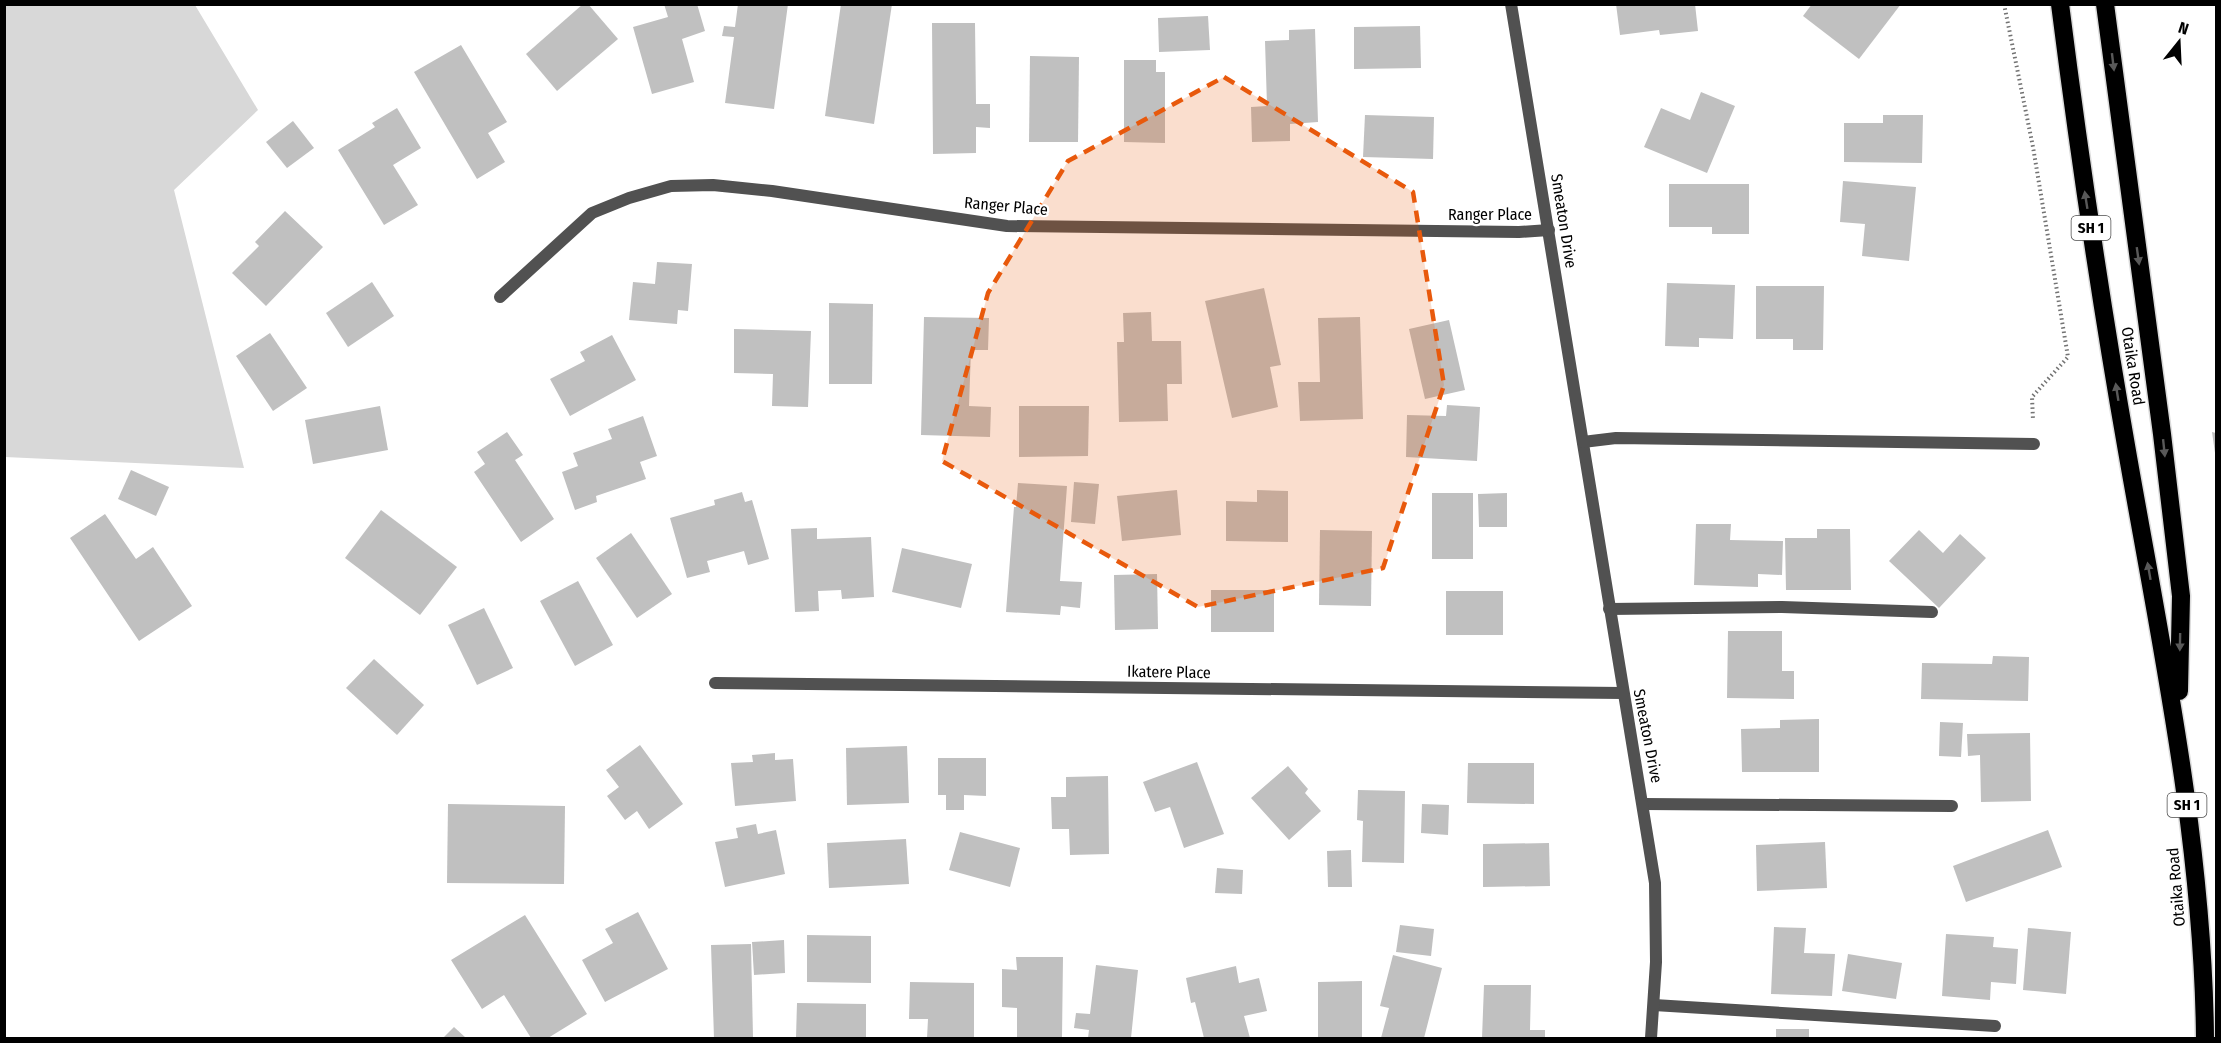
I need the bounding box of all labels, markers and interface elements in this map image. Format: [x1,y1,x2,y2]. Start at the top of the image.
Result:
north arrow [2149,12,2209,72]
text: N [2176,18,2191,39]
one-way arrow [2108,53,2118,72]
street label: Smeaton Drive [1547,172,1581,270]
one-way arrow [2081,190,2090,209]
street label: Ranger Place [963,193,1049,219]
street label: Ranger Place [1448,205,1532,224]
road number: SH 1 [2072,216,2110,240]
one-way arrow [2133,247,2142,266]
street label: Otaika Road [2117,325,2149,407]
one-way arrow [2112,383,2121,402]
one-way arrow [2159,438,2169,457]
one-way arrow [2144,562,2153,581]
one-way arrow [2175,632,2185,651]
street label: Ikatere Place [1127,662,1211,682]
street label: Smeaton Drive [1630,687,1666,785]
road number: SH 1 [2168,793,2206,817]
street label: Otaika Road [2163,847,2189,927]

